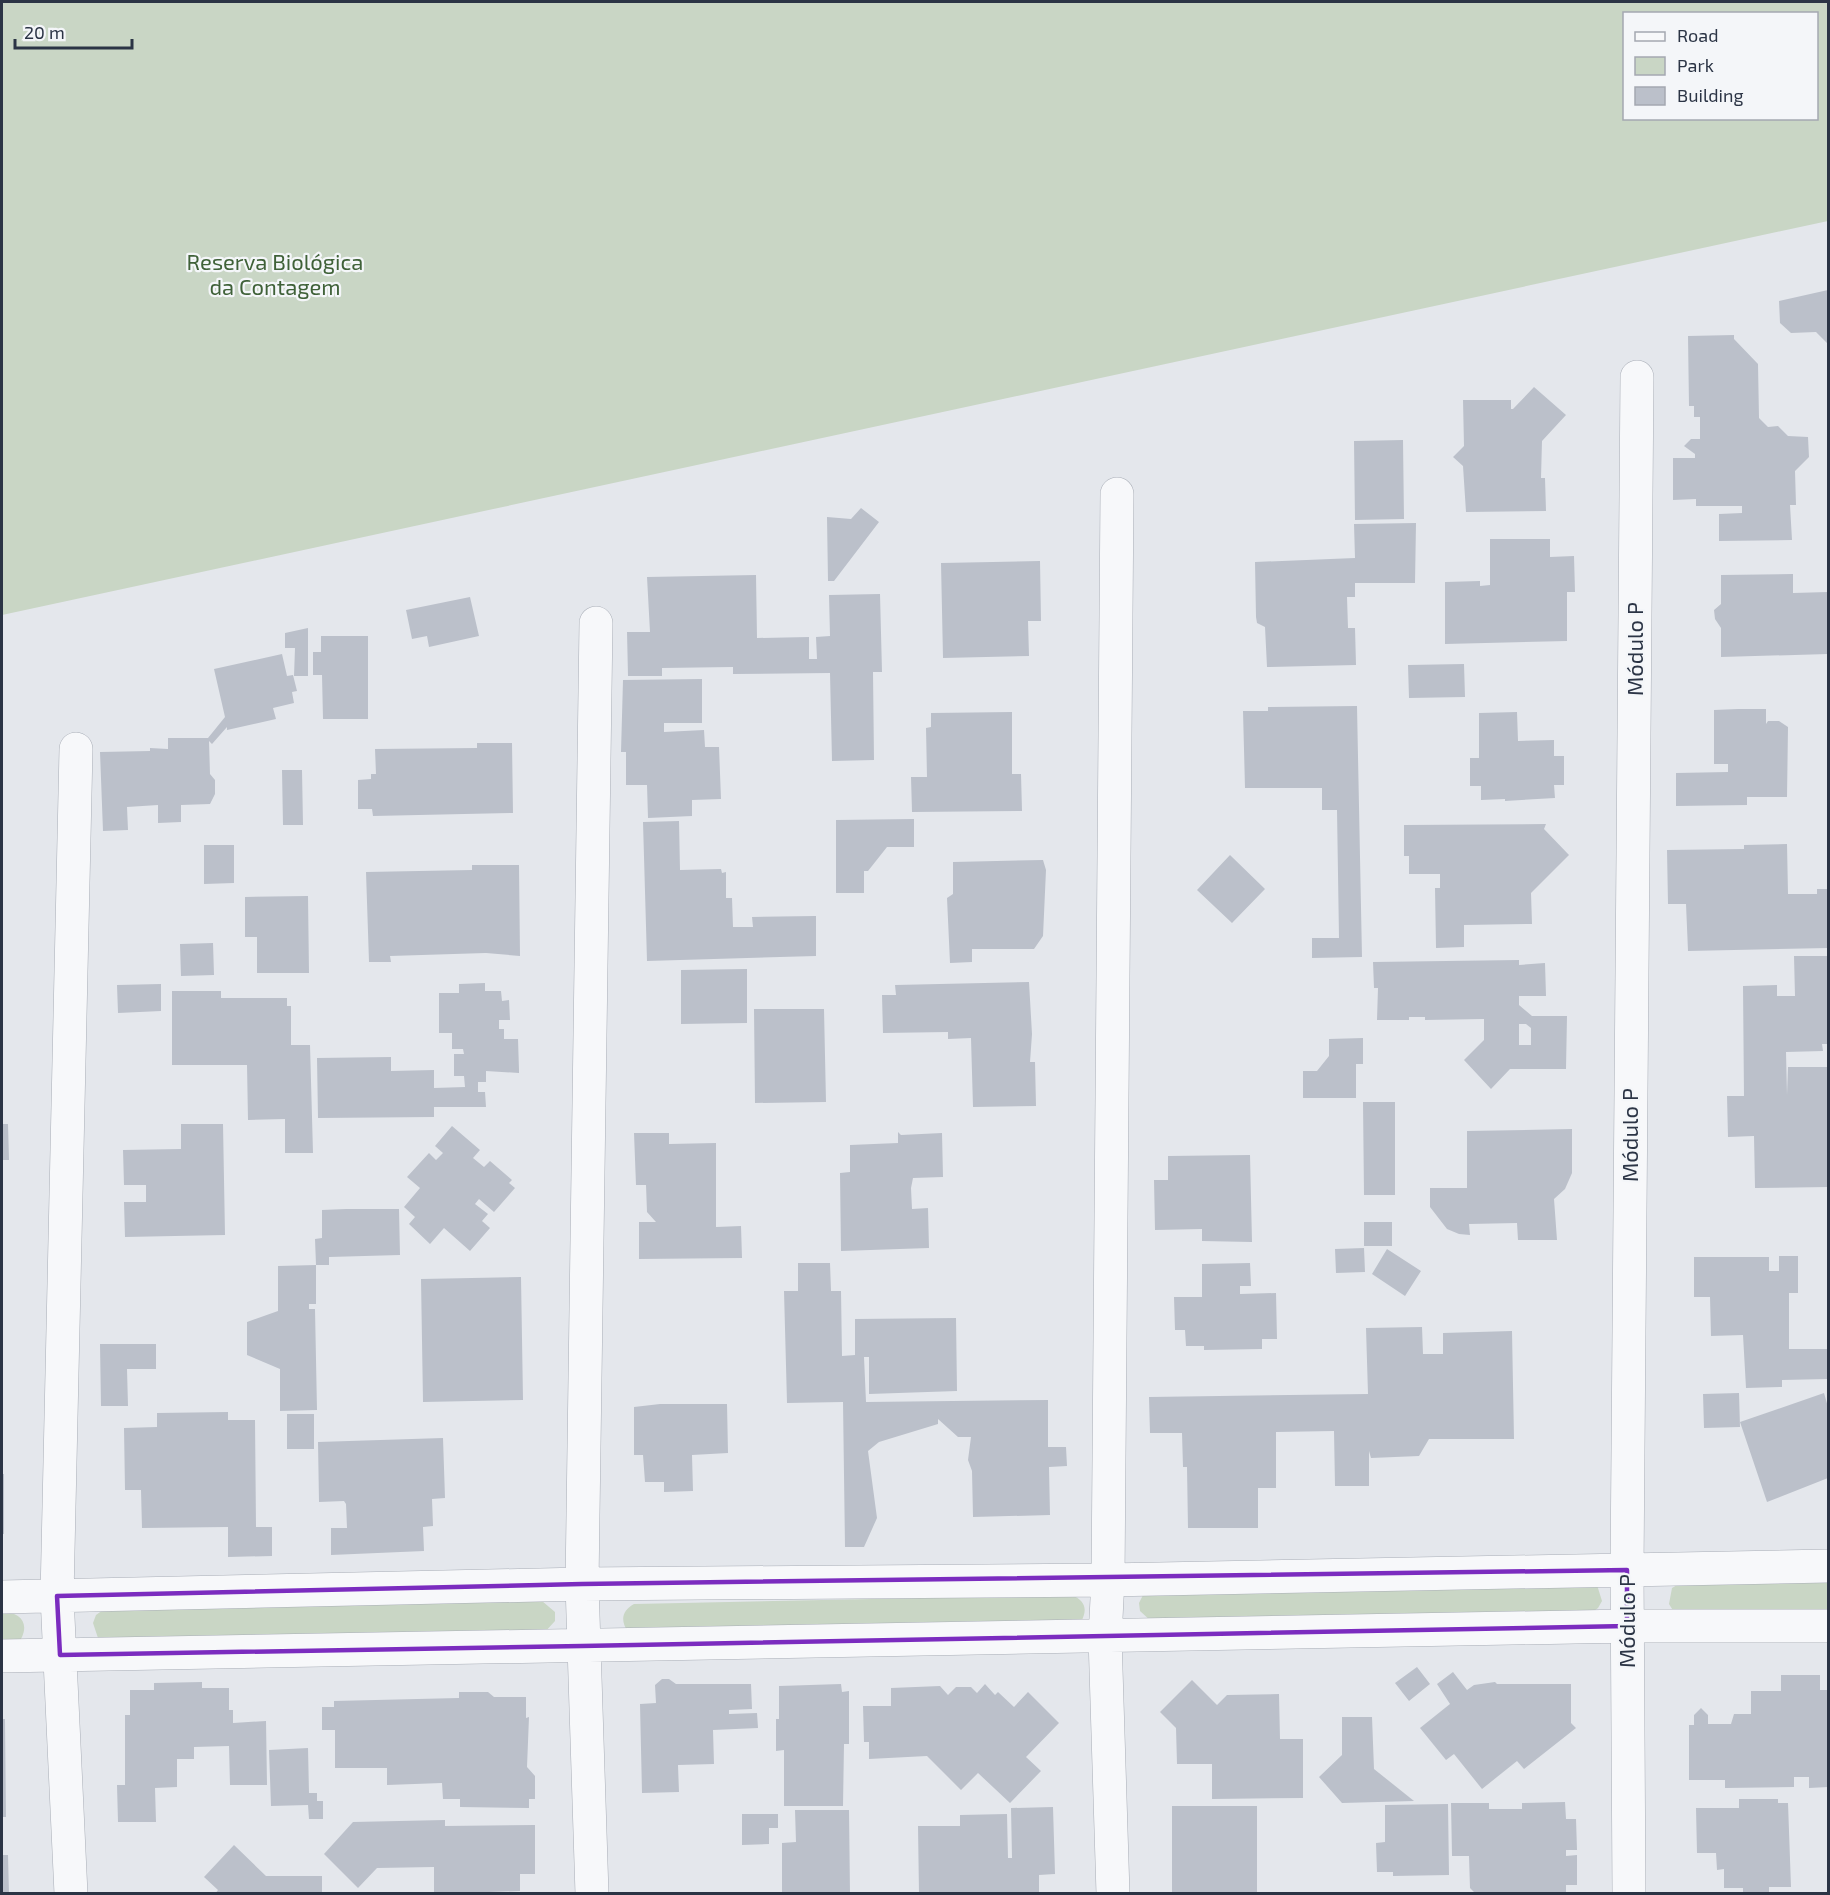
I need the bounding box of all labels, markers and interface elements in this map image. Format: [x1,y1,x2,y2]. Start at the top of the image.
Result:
scale bar [15,12,132,50]
legend [1623,12,1818,120]
text: 20 m [24,21,65,43]
text: Road [1677,24,1718,46]
text: Park [1677,54,1714,76]
text: Building [1677,84,1744,106]
park label: Reserva Biológica da Contagem [187,248,363,299]
street label: Módulo P [1621,602,1647,696]
street label: Módulo P [1616,1088,1642,1182]
street label: Módulo P [1613,1574,1639,1668]

